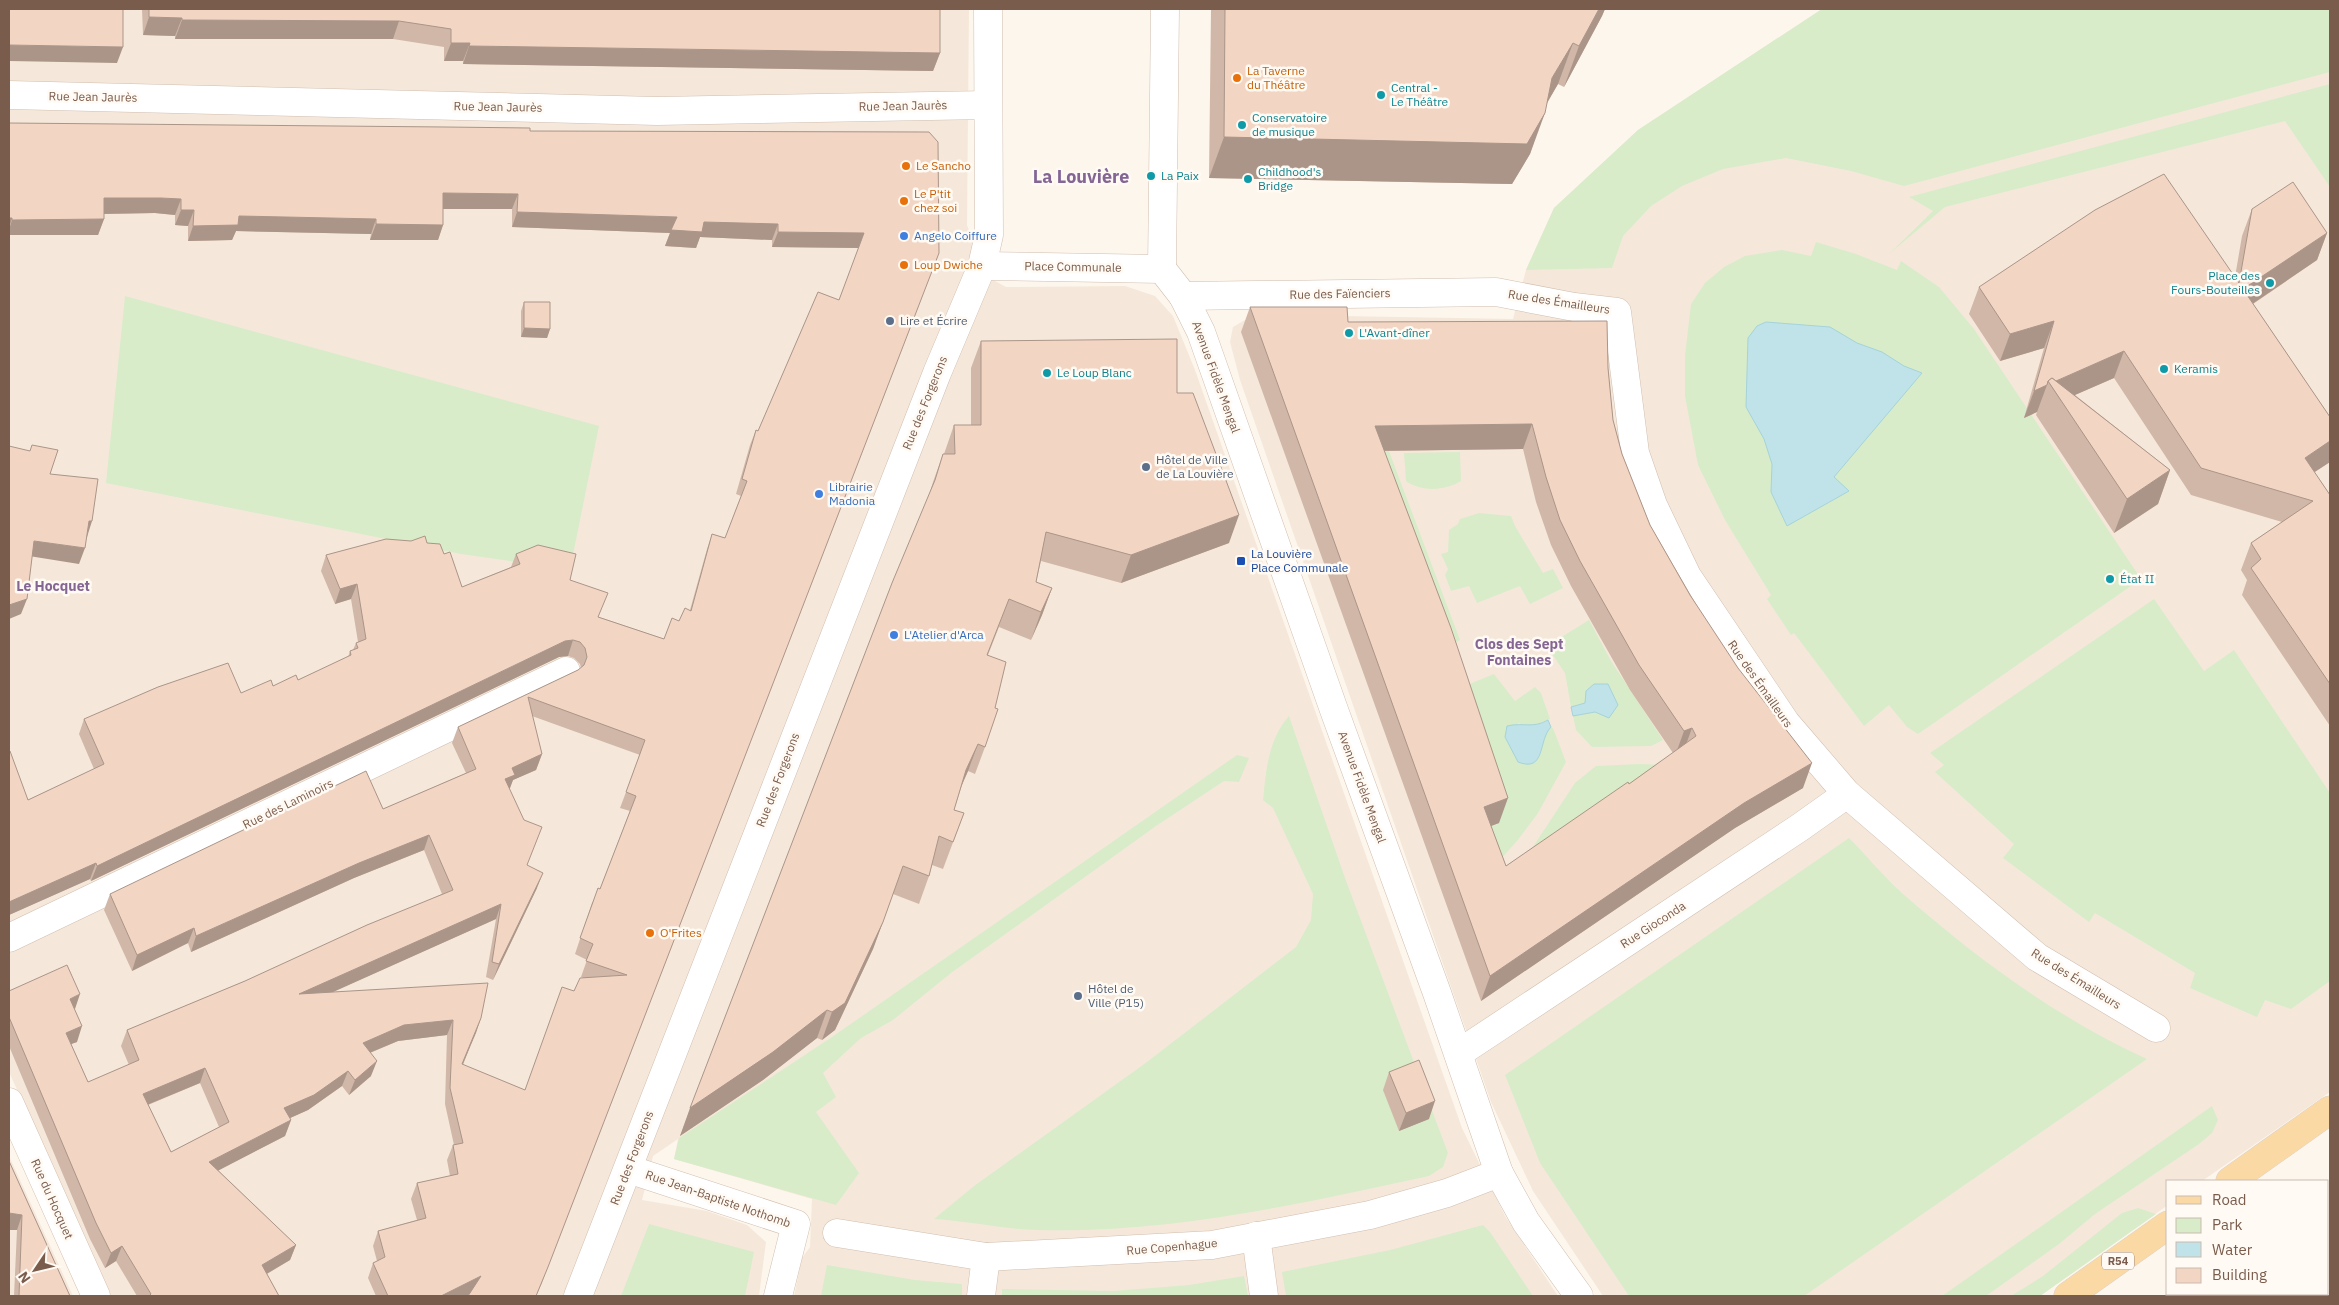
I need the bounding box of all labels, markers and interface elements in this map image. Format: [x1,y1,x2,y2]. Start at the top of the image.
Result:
place label: La Taverne du Théâtre [1247,63,1306,92]
marker: La Taverne du Théâtre [1231,72,1243,84]
place label: Central - Le Théâtre [1391,80,1449,109]
street label: Rue Jean Jaurès [48,88,138,105]
marker: Central - Le Théâtre [1375,89,1387,101]
street label: Rue Jean Jaurès [858,97,948,114]
street label: Rue Jean Jaurès [453,98,543,115]
place label: Conservatoire de musique [1252,110,1327,139]
marker: Conservatoire de musique [1236,119,1248,131]
place label: Le Sancho [916,158,971,173]
marker: Le Sancho [900,160,912,172]
place label: Childhood's Bridge [1258,164,1322,193]
district label: La Louvière [1033,165,1129,188]
place label: La Paix [1161,168,1199,183]
marker: La Paix [1145,170,1157,182]
marker: Childhood's Bridge [1242,173,1254,185]
place label: Le P'tit chez soi [914,186,957,215]
marker: Le P'tit chez soi [898,195,910,207]
place label: Angelo Coiffure [914,228,997,243]
marker: Angelo Coiffure [898,230,910,242]
place label: Loup Dwiche [914,257,983,272]
street label: Place Communale [1024,258,1122,275]
marker: Loup Dwiche [898,259,910,271]
place label: Place des Fours-Bouteilles [2171,268,2260,297]
marker: Place des Fours-Bouteilles [2264,277,2276,289]
street label: Rue des Faïenciers [1289,285,1391,302]
street label: Rue des Émailleurs [1507,286,1611,317]
place label: Lire et Écrire [900,313,968,328]
marker: Lire et Écrire [884,315,896,327]
street label: Avenue Fidèle Mengal [1189,319,1244,435]
place label: L'Avant-dîner [1359,325,1430,340]
marker: L'Avant-dîner [1343,327,1355,339]
street label: Rue des Forgerons [899,354,950,452]
place label: Keramis [2174,361,2218,376]
marker: Keramis [2158,363,2170,375]
place label: Le Loup Blanc [1057,365,1132,380]
marker: Le Loup Blanc [1041,367,1053,379]
place label: Hôtel de Ville de La Louvière [1156,452,1234,481]
marker: Hôtel de Ville de La Louvière [1140,461,1152,473]
place label: Librairie Madonia [829,479,876,508]
marker: Librairie Madonia [813,488,825,500]
place label: La Louvière Place Communale [1251,546,1349,575]
marker: La Louvière Place Communale [1235,555,1247,567]
place label: État II [2120,571,2154,586]
marker: État II [2104,573,2116,585]
district label: Le Hocquet [16,577,90,595]
place label: L'Atelier d'Arca [904,627,984,642]
marker: L'Atelier d'Arca [888,629,900,641]
district label: Clos des Sept Fontaines [1475,635,1563,669]
street label: Rue des Émailleurs [1725,637,1796,730]
street label: Avenue Fidèle Mengal [1335,729,1390,845]
street label: Rue des Forgerons [753,730,803,829]
street label: Rue des Laminoirs [240,775,336,832]
street label: Rue Gioconda [1617,898,1689,951]
place label: O'Frites [660,925,702,940]
marker: O'Frites [644,927,656,939]
street label: Rue des Émailleurs [2029,945,2124,1012]
place label: Hôtel de Ville (P15) [1088,981,1144,1010]
marker: Hôtel de Ville (P15) [1072,990,1084,1002]
street label: Rue des Forgerons [607,1108,657,1207]
street label: Rue du Hocquet [28,1156,77,1241]
street label: Rue Jean-Baptiste Nothomb [644,1167,793,1230]
legend [2166,1180,2329,1295]
text: Road [2212,1190,2247,1209]
text: Park [2212,1215,2242,1234]
street label: Rue Copenhague [1126,1235,1219,1258]
text: Water [2212,1240,2253,1259]
north arrow [10,1245,60,1295]
road number: R54 [2102,1252,2134,1270]
text: Building [2212,1265,2267,1284]
text: N [14,1268,35,1287]

